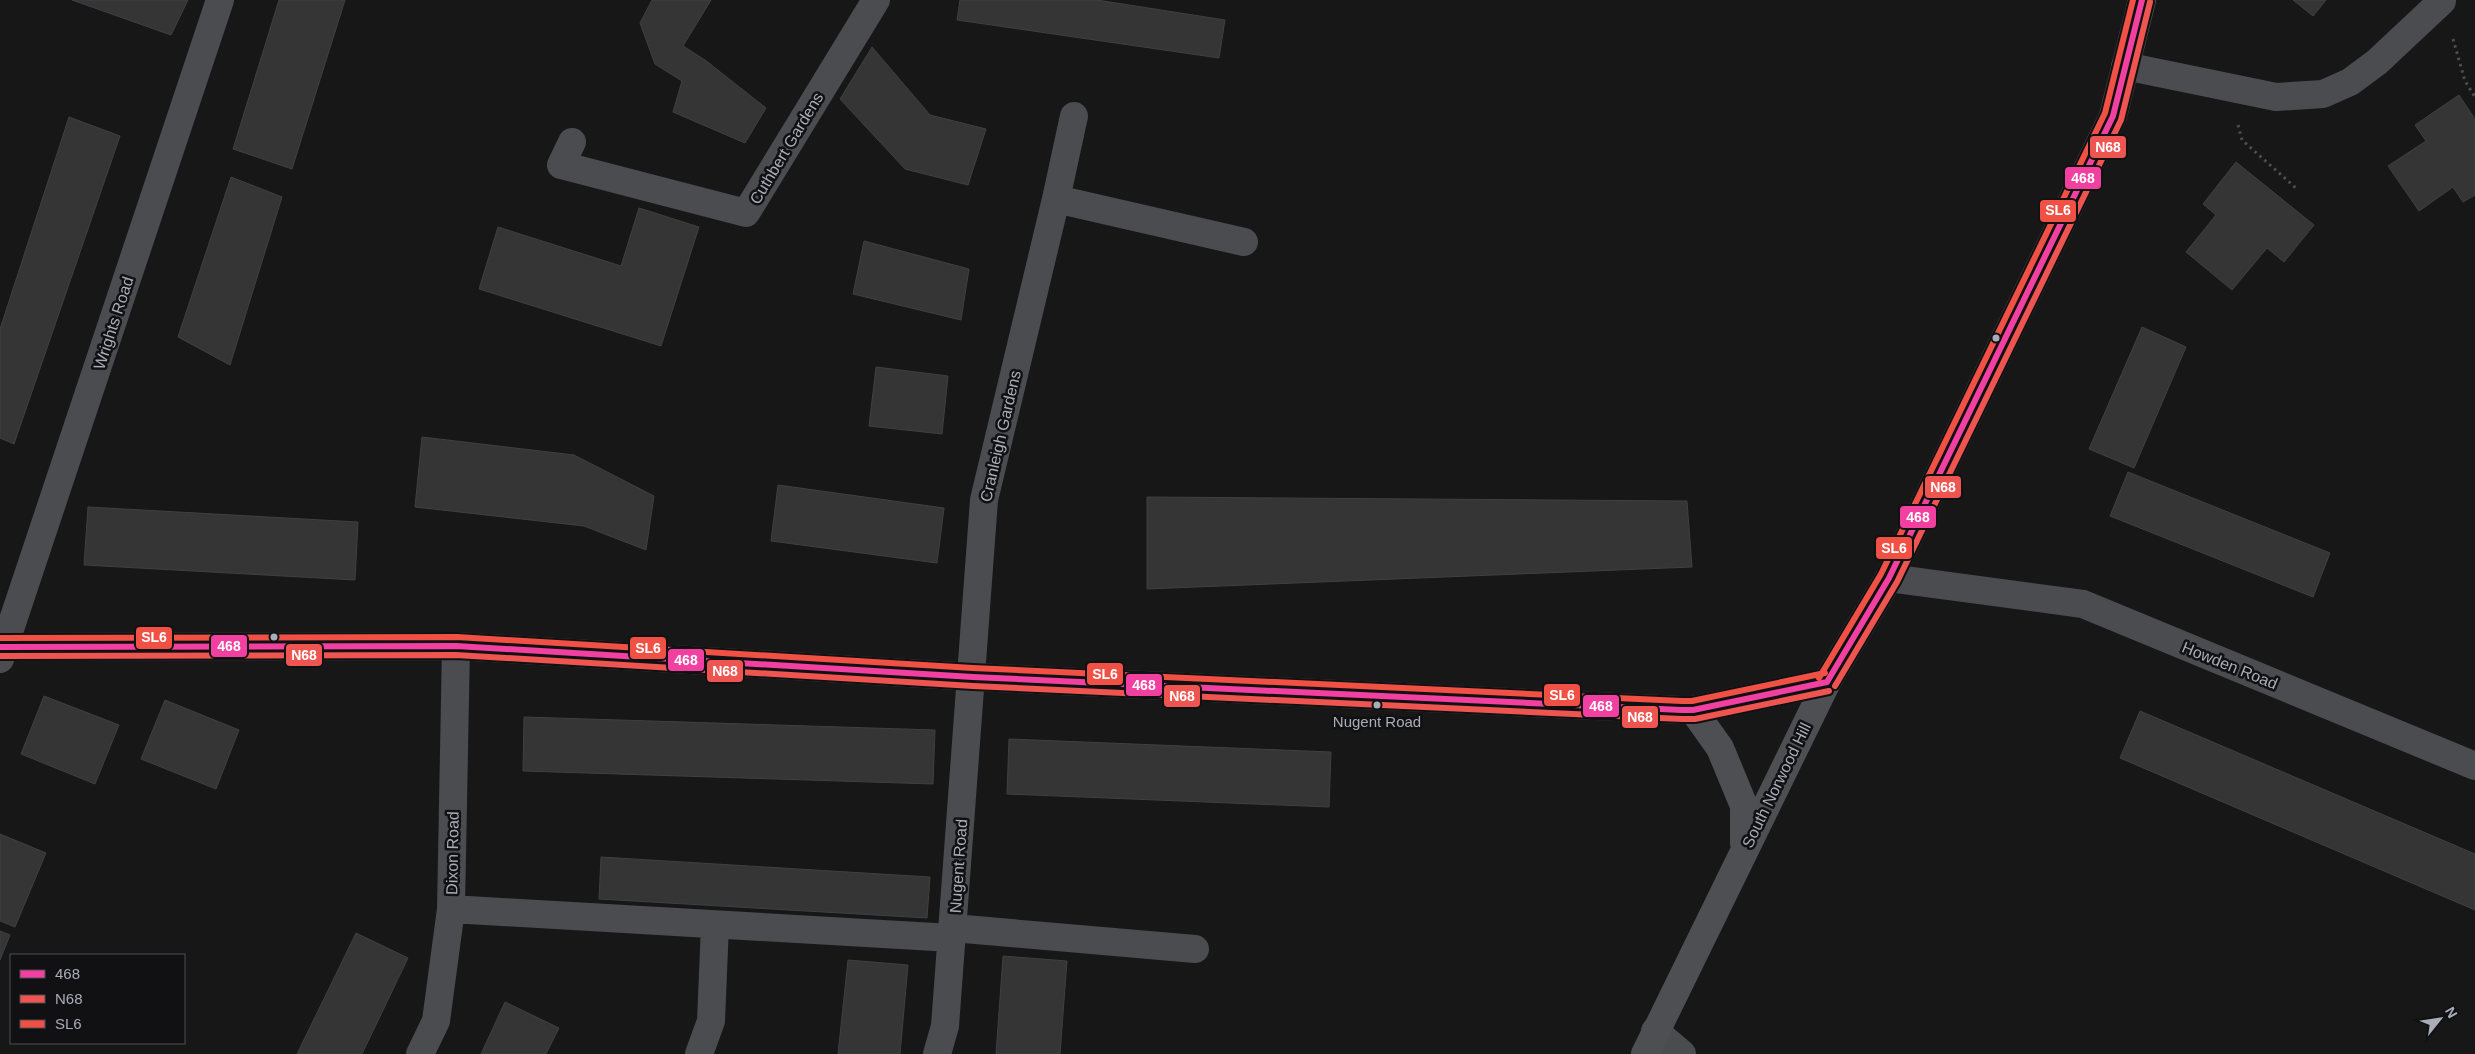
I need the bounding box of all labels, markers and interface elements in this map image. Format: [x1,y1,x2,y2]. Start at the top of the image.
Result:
street label: Cuthbert Gardens [746,89,826,207]
line badge: N68 [2089,135,2127,159]
text: N68 [2095,139,2121,155]
line badge: 468 [2064,166,2102,190]
text: 468 [2071,170,2095,186]
line badge: SL6 [2039,199,2077,223]
text: SL6 [2045,202,2071,218]
street label: Wrights Road [90,275,136,372]
unlabelled marker [1991,333,2001,343]
street label: Cranleigh Gardens [977,369,1024,503]
line badge: N68 [1924,475,1962,499]
text: N68 [1930,479,1956,495]
line badge: 468 [1899,505,1937,529]
text: 468 [1906,509,1930,525]
line badge: SL6 [1875,536,1913,560]
text: SL6 [1881,540,1907,556]
line badge: SL6 [135,626,173,650]
text: SL6 [141,629,167,645]
unlabelled marker [269,632,279,642]
line badge: 468 [210,634,248,658]
line badge: SL6 [629,636,667,660]
text: 468 [217,638,241,654]
street label: Howden Road [2180,639,2280,692]
text: SL6 [635,640,661,656]
line badge: N68 [285,643,323,667]
text: N68 [291,647,317,663]
line badge: 468 [667,648,705,672]
text: 468 [674,652,698,668]
line badge: N68 [706,659,744,683]
line badge: SL6 [1086,662,1124,686]
text: N68 [712,663,738,679]
text: SL6 [1092,666,1118,682]
line badge: 468 [1125,673,1163,697]
text: 468 [1132,677,1156,693]
line badge: SL6 [1543,683,1581,707]
line badge: N68 [1163,684,1201,708]
text: SL6 [1549,687,1575,703]
text: N68 [1169,688,1195,704]
line badge: 468 [1582,694,1620,718]
text: 468 [1589,698,1613,714]
marker: Nugent Road [1372,700,1382,710]
line badge: N68 [1621,705,1659,729]
text: N68 [1627,709,1653,725]
place label: Nugent Road [1333,713,1421,730]
street label: South Norwood Hill [1739,720,1814,850]
street label: Dixon Road [443,811,462,895]
street label: Nugent Road [947,818,970,914]
legend [10,954,185,1044]
text: 468 [55,965,80,982]
text: N68 [55,990,83,1007]
north arrow [2415,994,2465,1044]
text: N [2442,1004,2461,1021]
text: SL6 [55,1015,82,1032]

